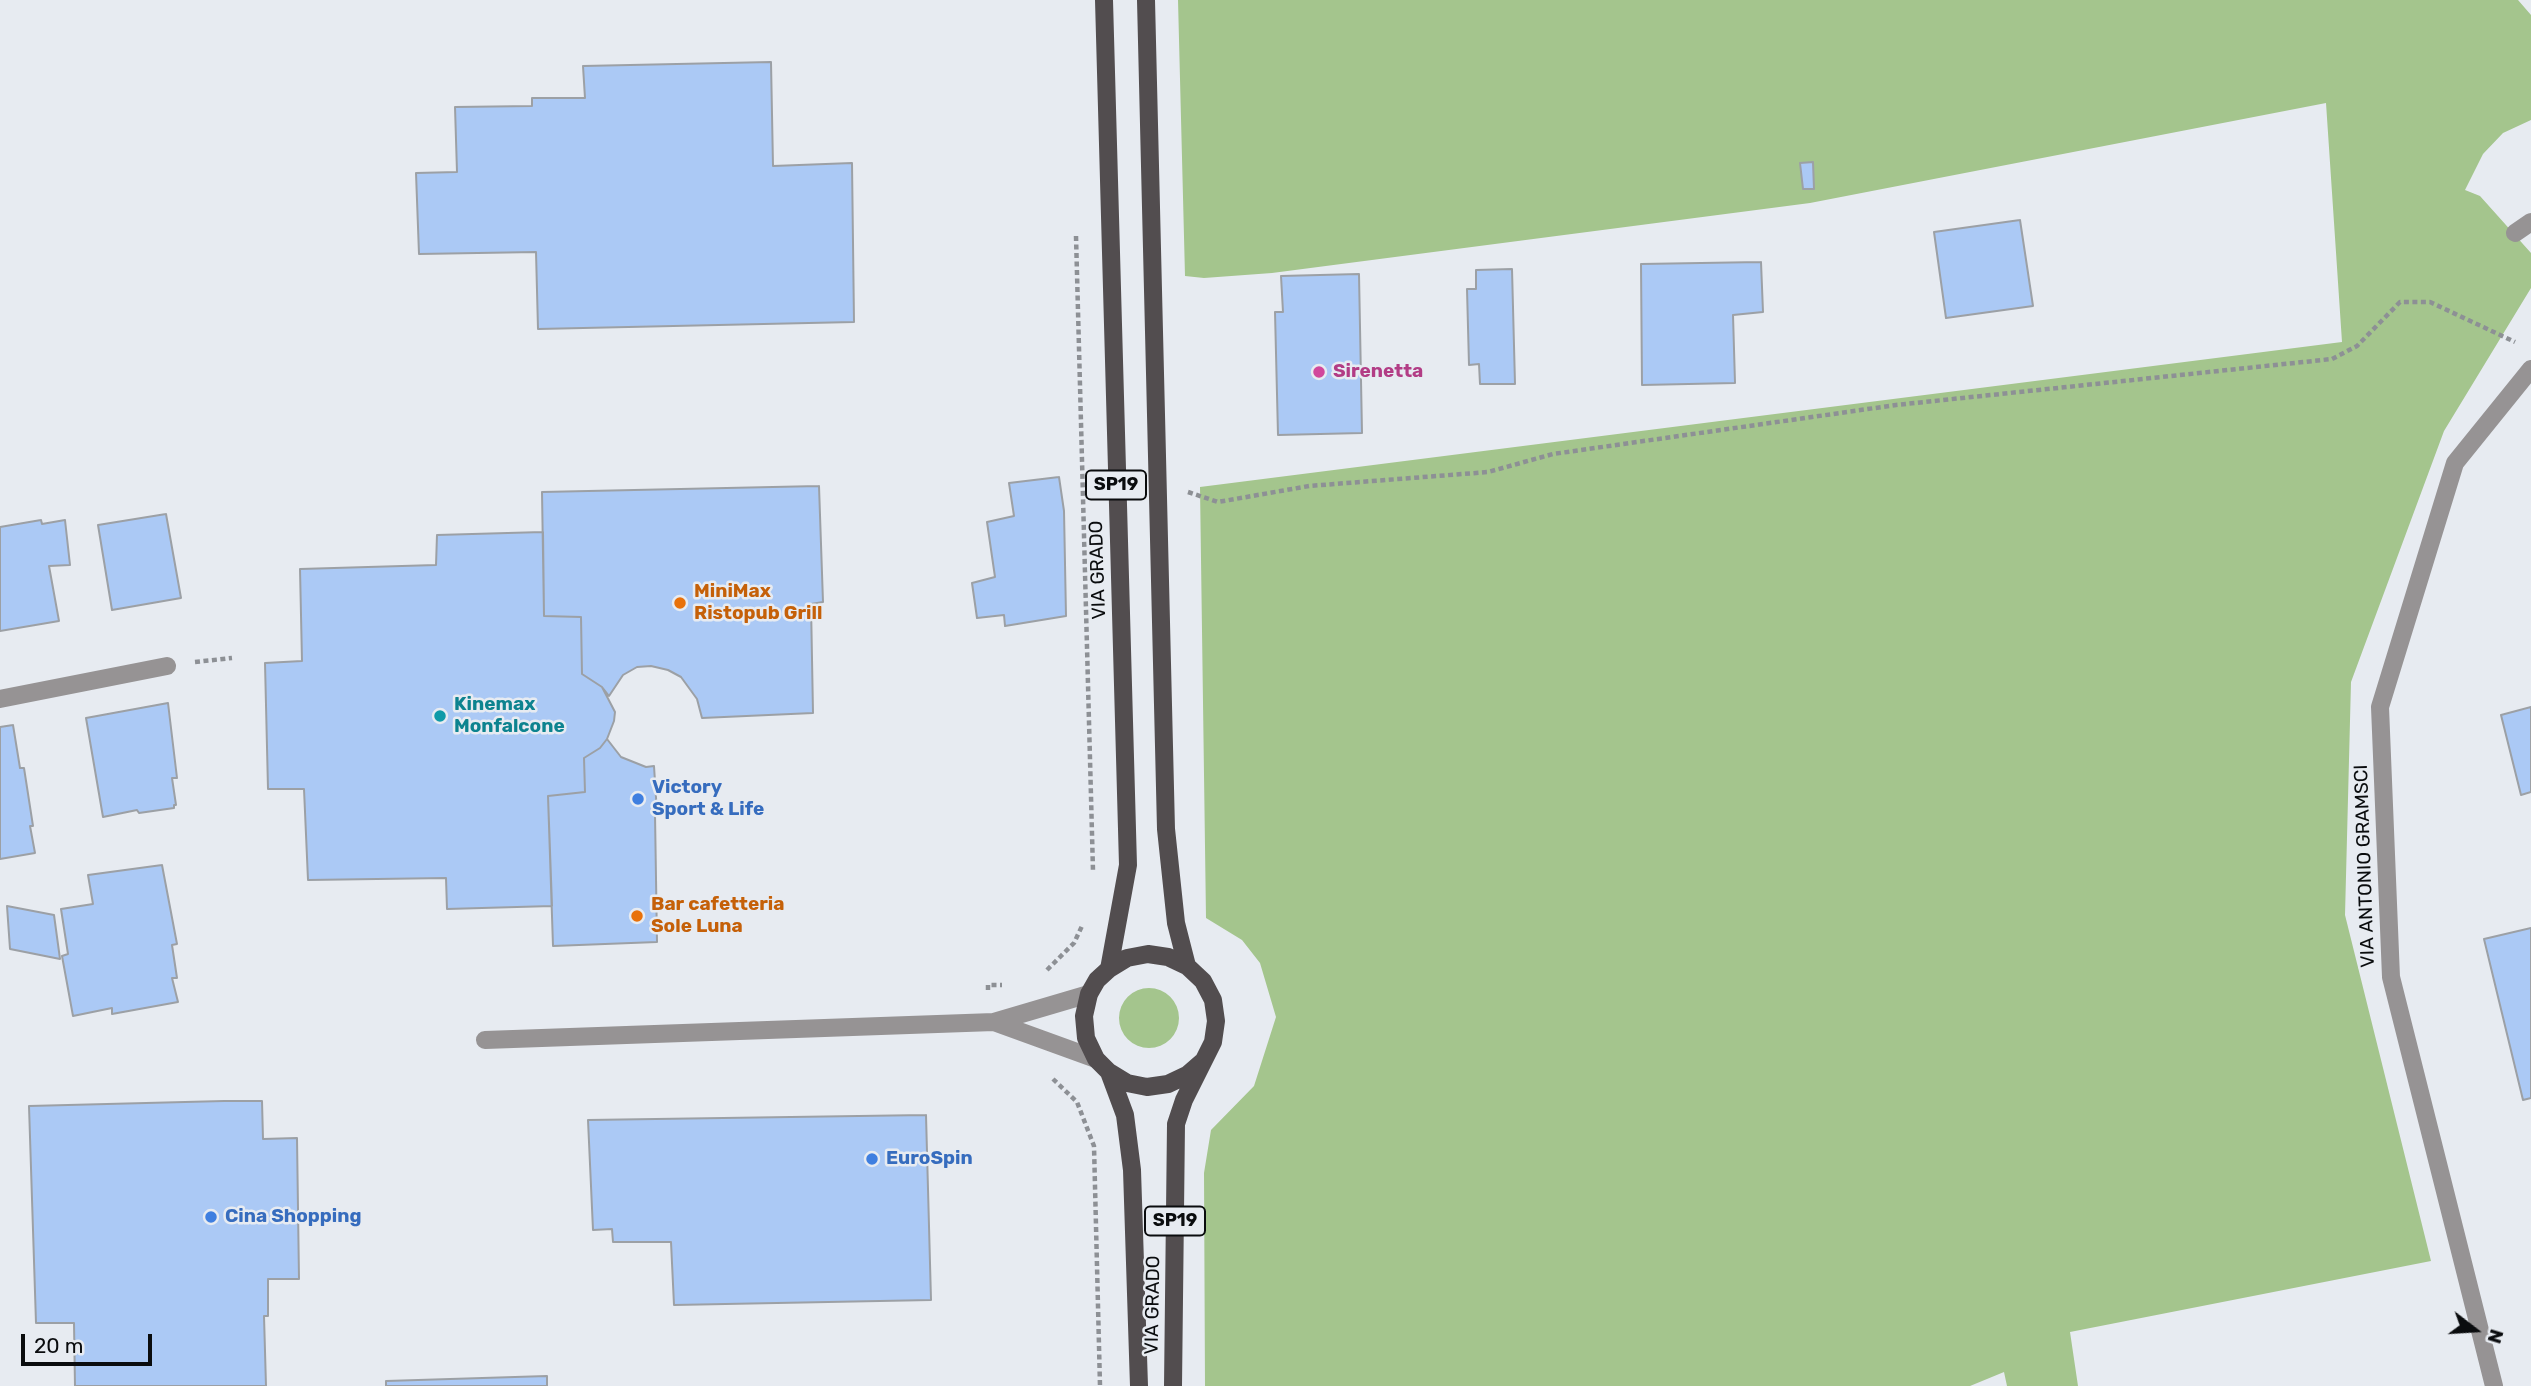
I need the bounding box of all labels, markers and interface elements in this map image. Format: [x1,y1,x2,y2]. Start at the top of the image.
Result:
place label: Sirenetta [1333,361,1423,383]
marker: Sirenetta [1311,364,1327,380]
road number: SP19 [1086,471,1146,500]
street label: VIA GRADO [1085,520,1111,620]
place label: MiniMax Ristopub Grill [694,581,822,625]
marker: MiniMax Ristopub Grill [672,595,688,611]
place label: Kinemax Monfalcone [454,694,565,738]
marker: Kinemax Monfalcone [432,708,448,724]
street label: VIA ANTONIO GRAMSCI [2350,764,2380,968]
place label: Victory Sport & Life [652,777,764,821]
marker: Victory Sport & Life [630,791,646,807]
place label: Bar cafetteria Sole Luna [651,894,784,938]
marker: Bar cafetteria Sole Luna [629,908,645,924]
place label: EuroSpin [886,1148,973,1170]
marker: EuroSpin [864,1151,880,1167]
place label: Cina Shopping [225,1206,361,1228]
road number: SP19 [1145,1206,1205,1236]
marker: Cina Shopping [203,1209,219,1225]
street label: VIA GRADO [1141,1255,1165,1355]
north arrow [2440,1295,2510,1365]
scale bar [24,1320,156,1364]
text: N [2483,1326,2509,1346]
text: 20 m [34,1333,83,1358]

